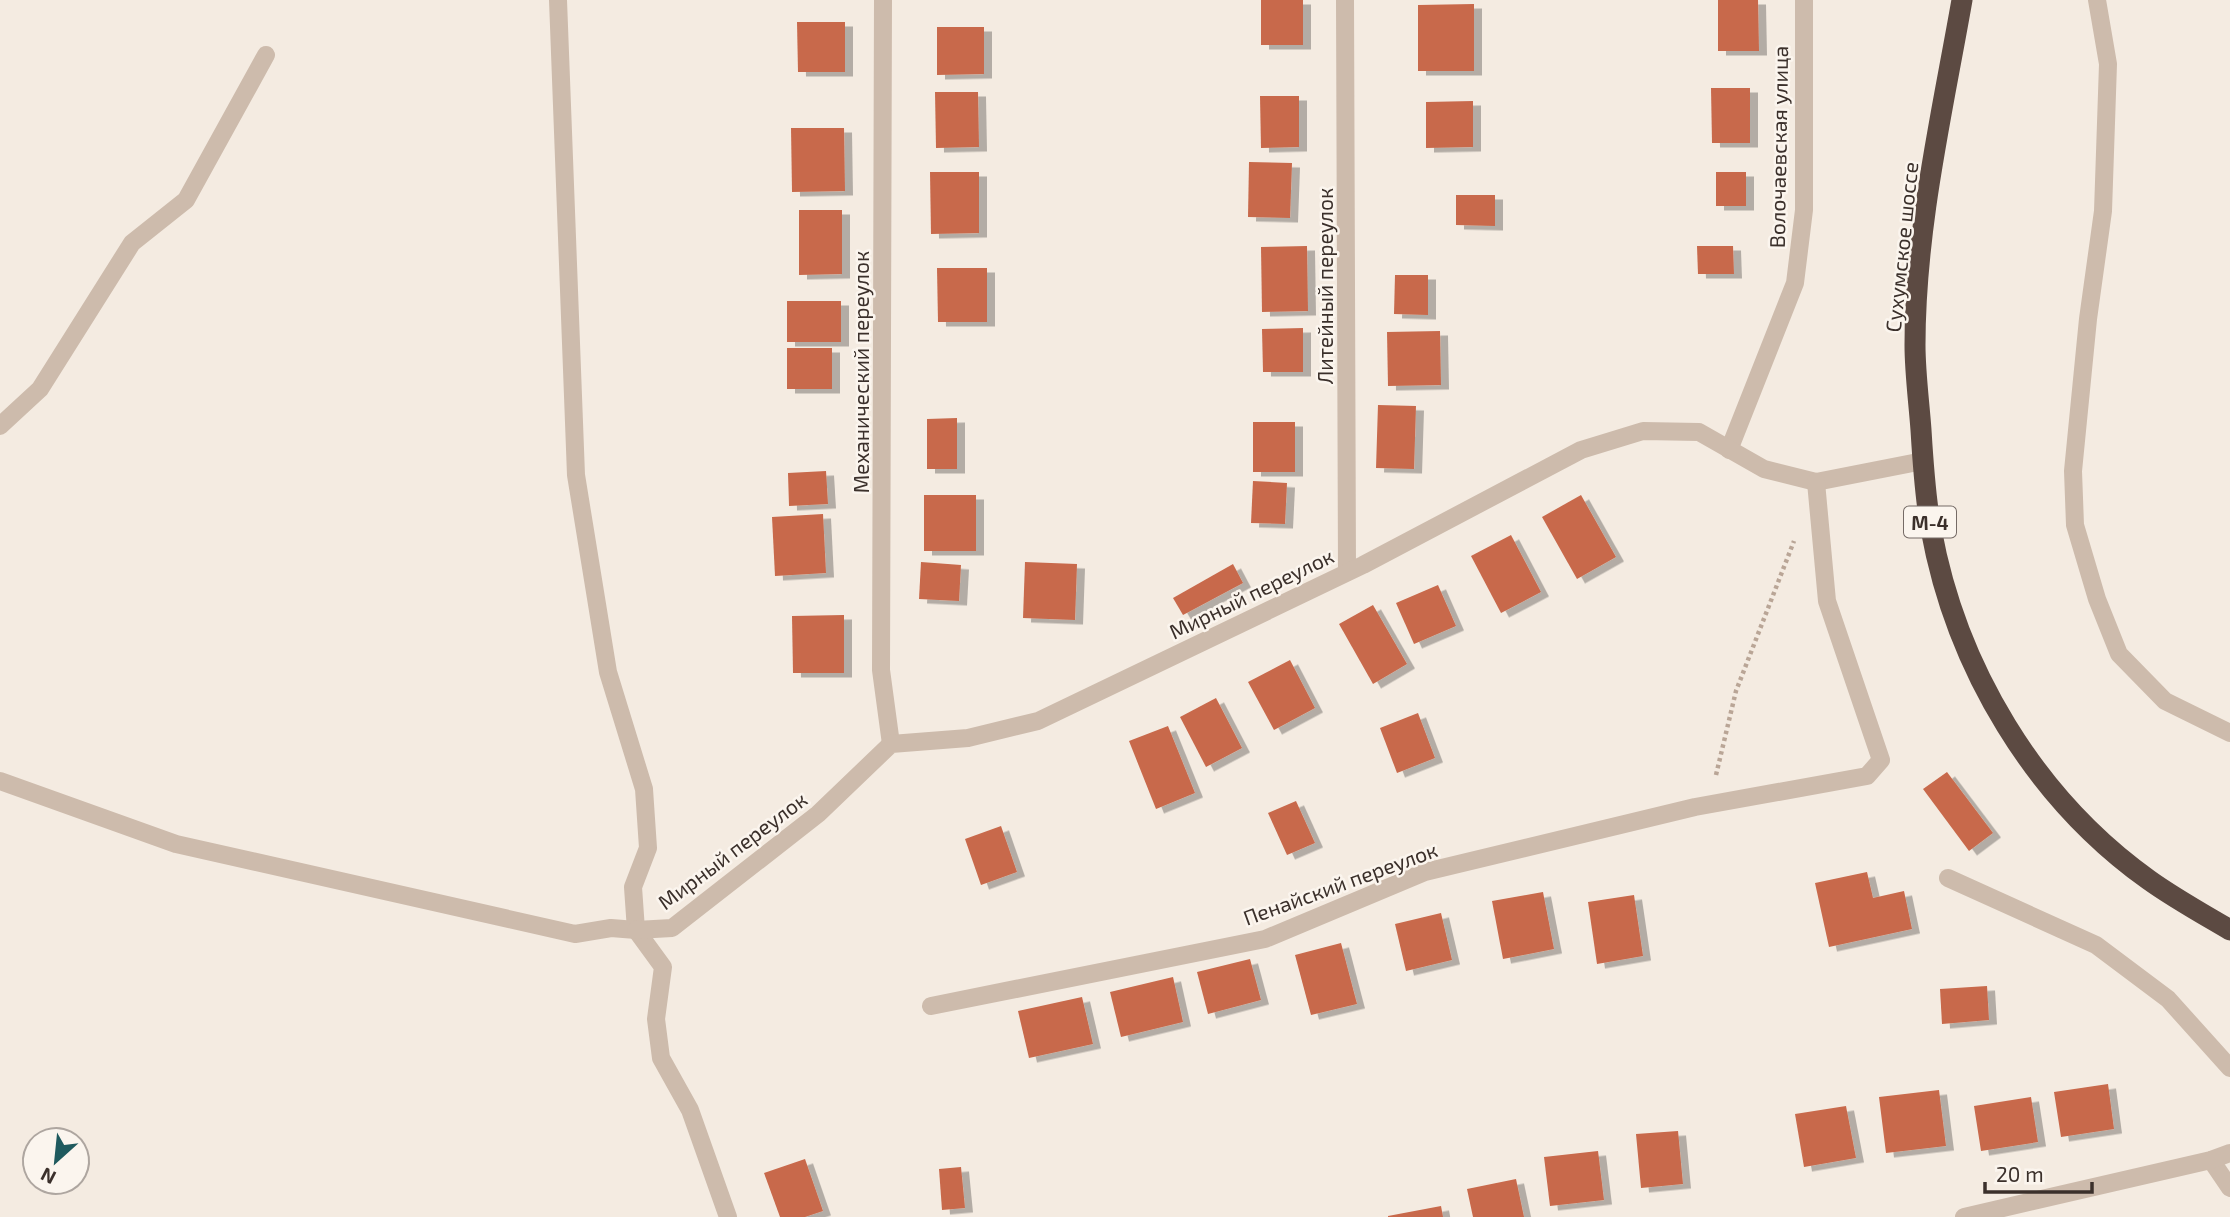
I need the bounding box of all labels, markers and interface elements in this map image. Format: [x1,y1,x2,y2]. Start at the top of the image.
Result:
street label: Волочаевская улица [1764,46,1793,248]
street label: Сухумское шоссе [1880,161,1923,333]
street label: Литейный переулок [1312,188,1338,384]
street label: Механический переулок [848,251,874,493]
road number: М-4 [1904,506,1956,538]
street label: Мирный переулок [1165,542,1338,645]
street label: Мирный переулок [653,786,812,915]
street label: Пенайский переулок [1239,836,1441,931]
north arrow [21,1126,91,1196]
scale bar [1985,1150,2092,1194]
text: 20 m [1996,1161,2044,1186]
text: N [37,1163,59,1190]

